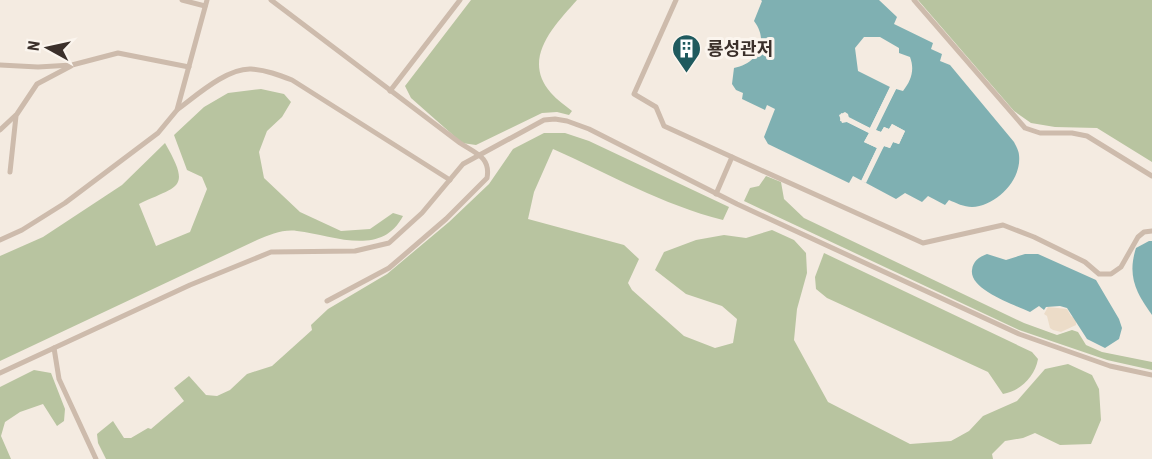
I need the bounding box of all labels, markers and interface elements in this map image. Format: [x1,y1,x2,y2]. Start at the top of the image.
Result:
north arrow [18,18,78,78]
building icon: 룡성관저 [670,32,702,74]
place label: 룡성관저 [707,38,773,59]
text: N [24,40,44,52]

